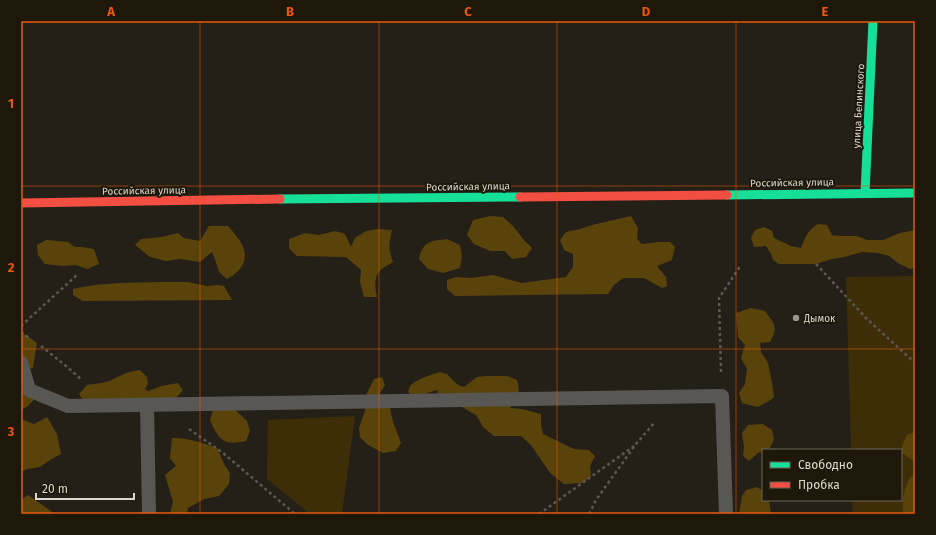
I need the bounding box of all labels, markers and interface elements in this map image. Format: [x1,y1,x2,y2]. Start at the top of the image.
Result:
text: A [106,4,115,19]
text: B [286,4,294,19]
text: C [464,4,472,19]
text: D [642,4,651,19]
text: E [822,4,829,19]
street label: улица Белинского [851,63,867,149]
text: 1 [8,96,14,111]
street label: Российская улица [750,176,834,190]
street label: Российская улица [426,180,510,194]
street label: Российская улица [102,184,186,198]
text: 2 [8,260,15,275]
marker: Дымок [791,313,801,323]
place label: Дымок [803,313,836,325]
text: 3 [7,424,15,439]
legend [762,449,902,501]
text: Свободно [798,458,853,472]
scale bar [36,475,134,501]
text: Пробка [798,478,840,492]
text: 20 m [42,482,68,496]

